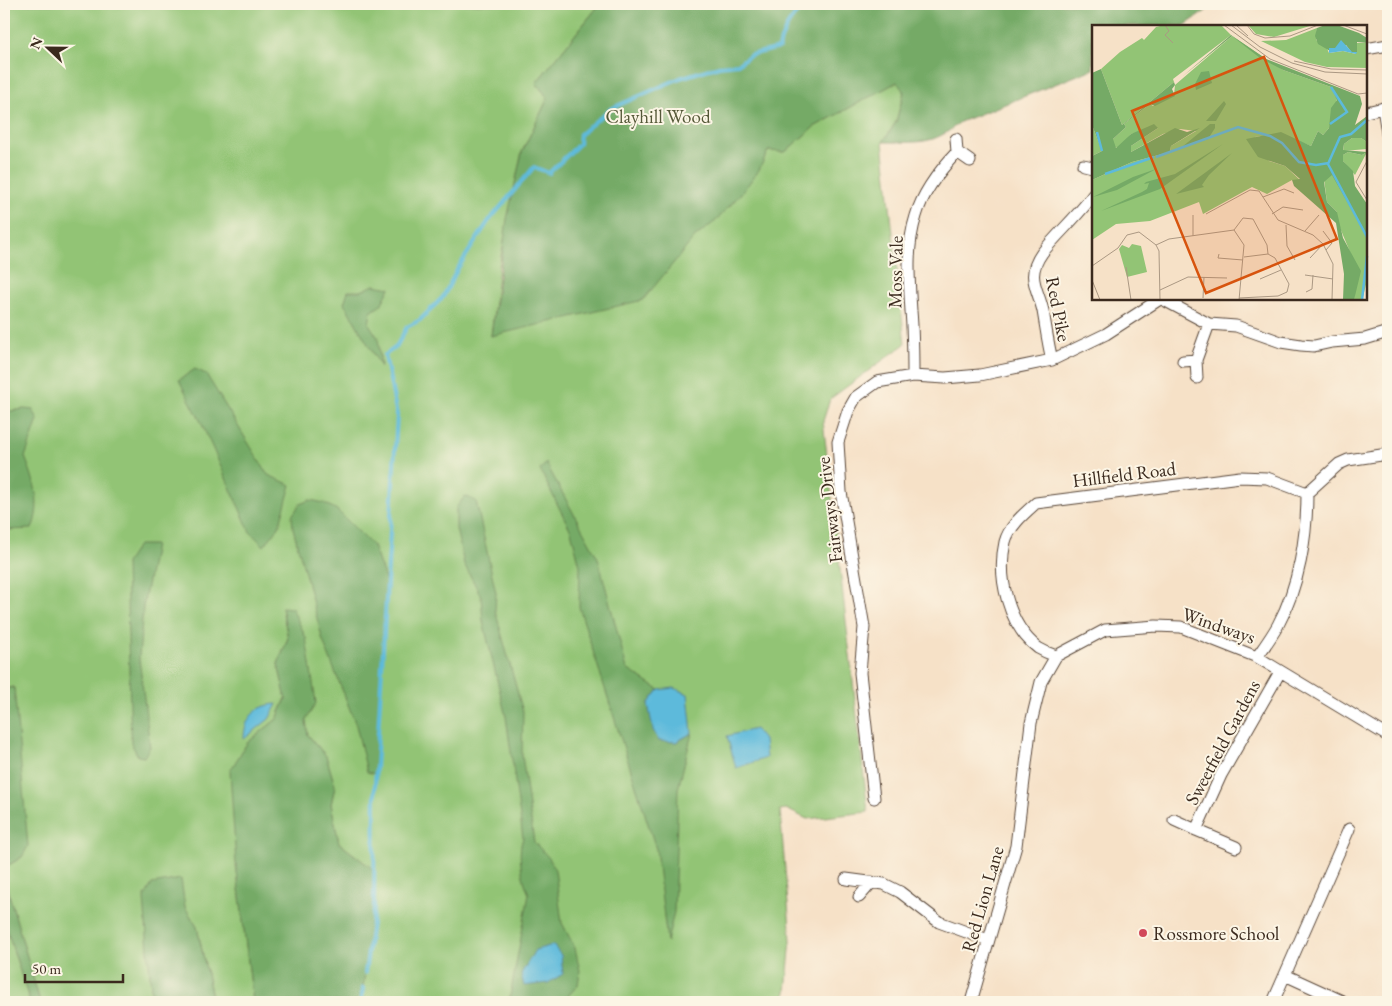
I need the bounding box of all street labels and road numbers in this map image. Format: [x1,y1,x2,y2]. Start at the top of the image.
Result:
street label: Moss Vale [882,235,909,309]
street label: Red Pike [1040,274,1077,344]
street label: Fairways Drive [811,455,848,564]
street label: Hillfield Road [1071,456,1178,493]
street label: Windways [1179,601,1259,650]
street label: Sweetfield Gardens [1179,675,1266,809]
street label: Red Lion Lane [955,843,1010,955]

